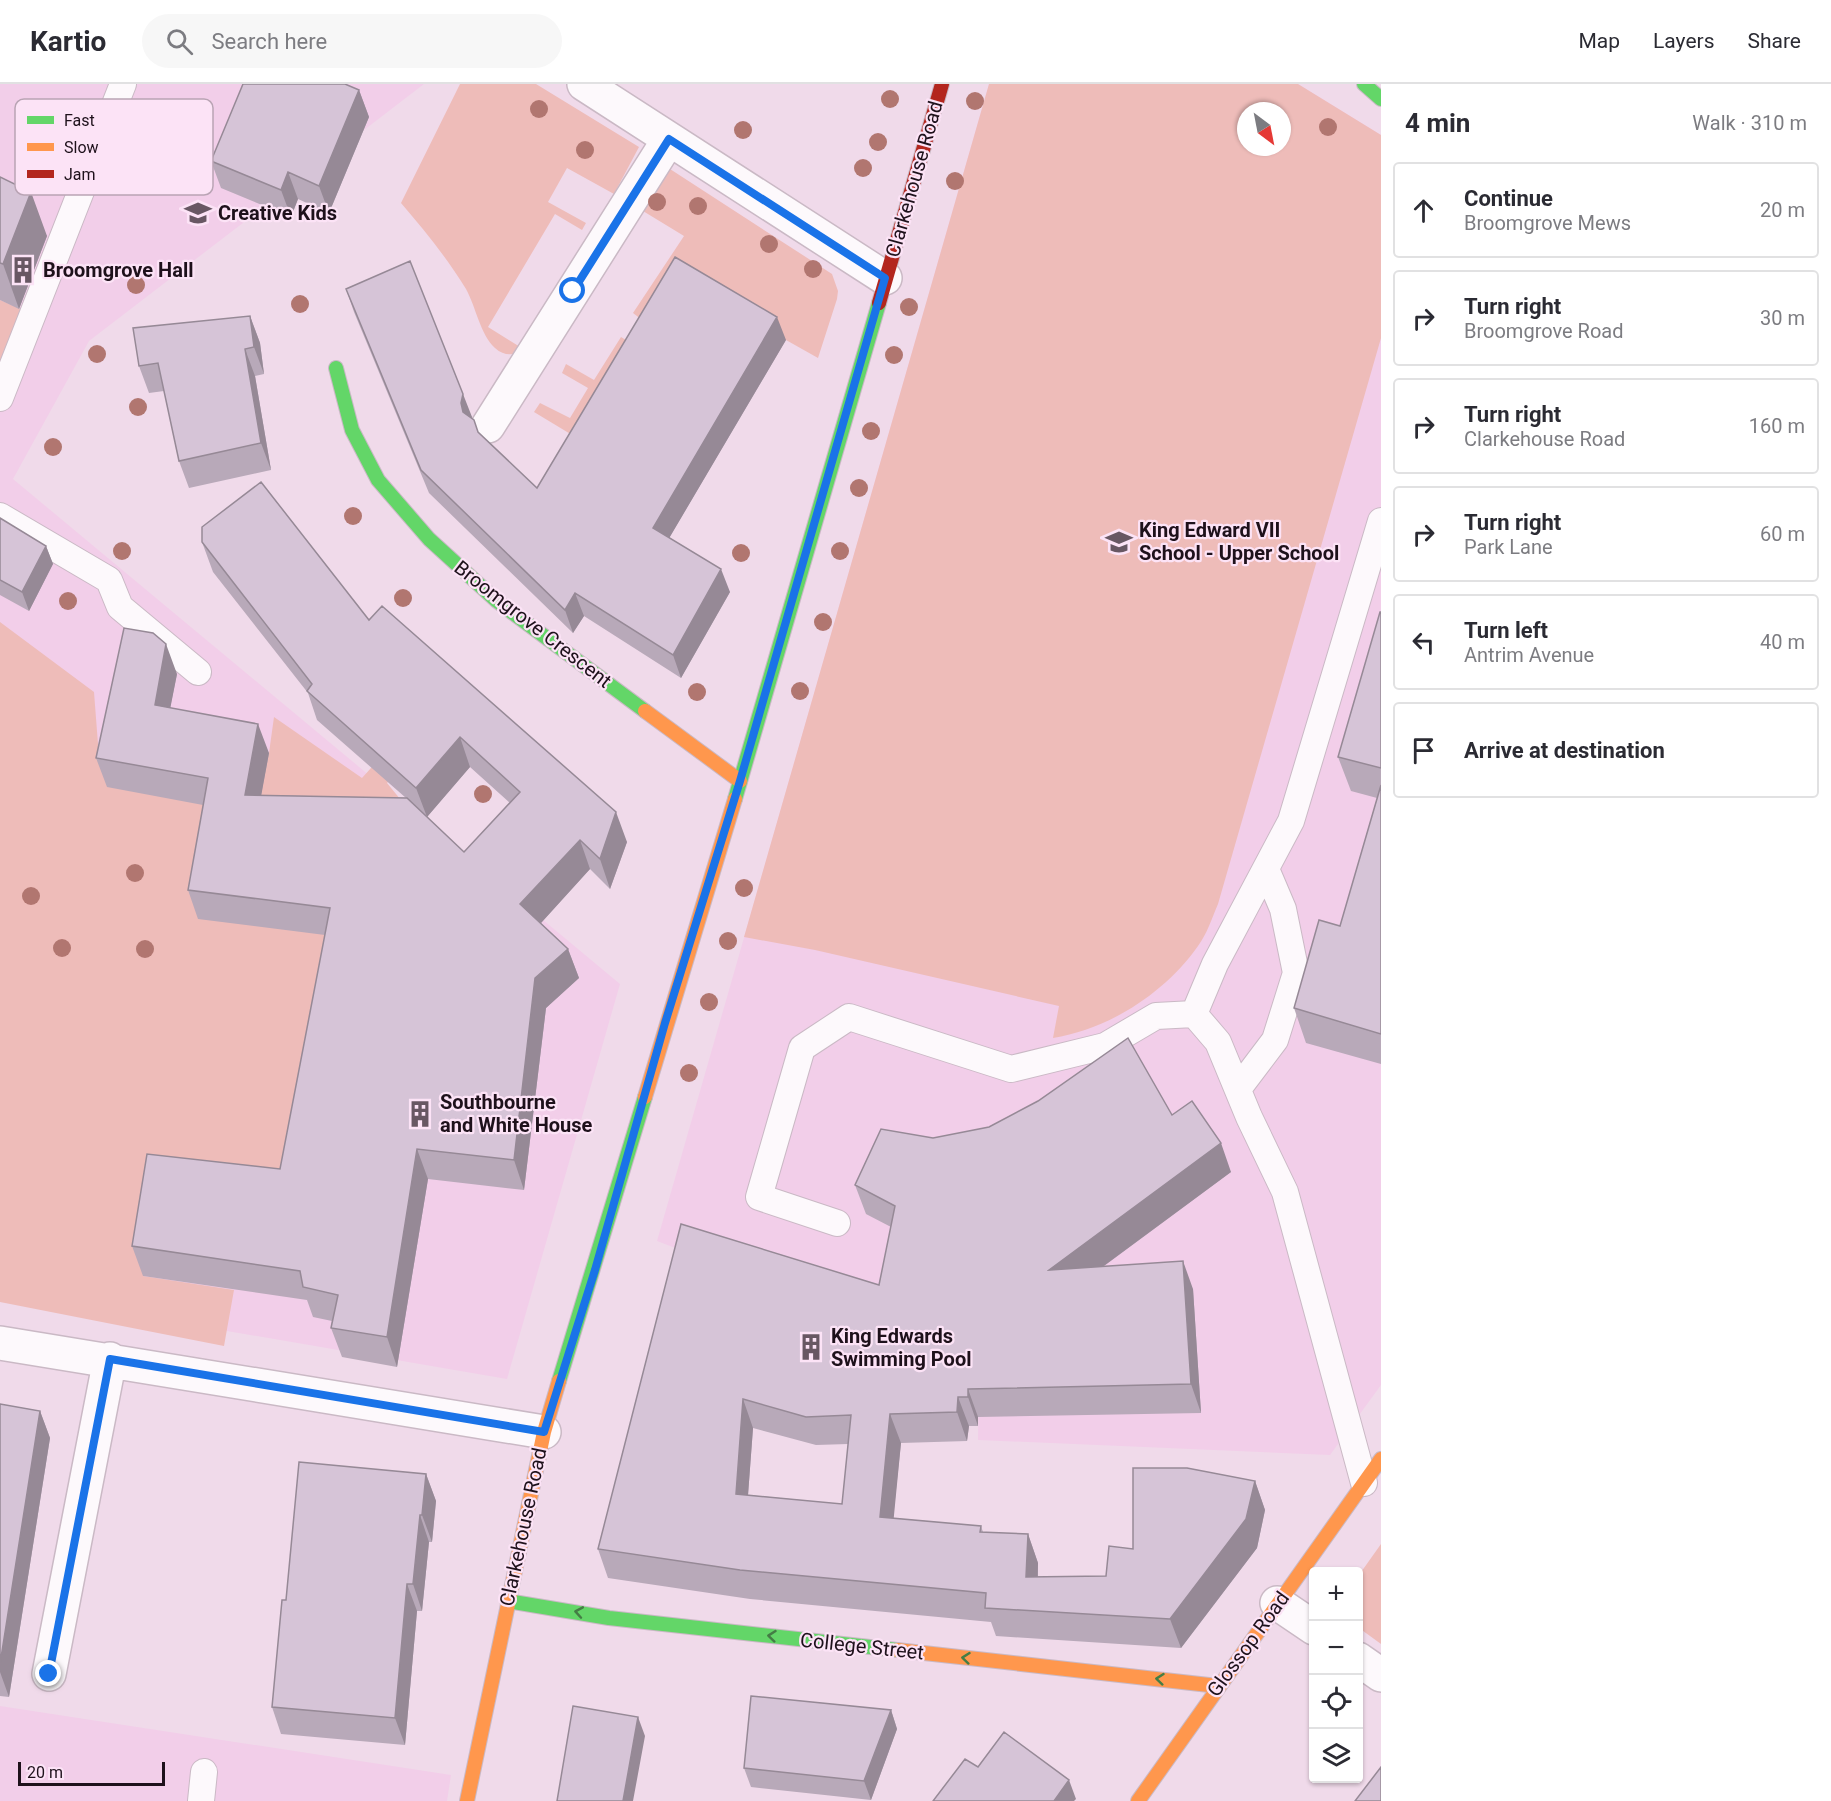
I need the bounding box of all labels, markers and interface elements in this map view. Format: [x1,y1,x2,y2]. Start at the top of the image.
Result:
search box [142,14,562,68]
text: Kartio [30,25,106,58]
icon: search [163,25,196,58]
text: Search here [211,29,327,54]
text: Map [1578,29,1620,53]
text: Layers [1653,29,1714,53]
text: Share [1747,29,1801,53]
street label: Clarkehouse Road [880,98,948,260]
legend [15,99,213,195]
north arrow [1237,102,1291,156]
text: 4 min [1405,108,1470,138]
text: Fast [64,111,95,130]
text: Walk · 310 m [1692,111,1807,135]
text: Slow [64,138,99,157]
text: Jam [64,165,96,184]
text: Continue [1464,186,1553,211]
icon: ahead [1407,194,1440,227]
school or university icon: Creative Kids [183,198,213,228]
text: 20 m [1760,198,1805,222]
place label: Creative Kids [218,201,337,225]
text: Broomgrove Mews [1464,211,1631,235]
building icon: Broomgrove Hall [8,255,38,285]
place label: Broomgrove Hall [43,258,193,282]
route start [559,277,585,303]
text: Turn right [1464,294,1561,319]
icon: right [1407,302,1440,335]
text: 30 m [1760,306,1805,330]
text: Broomgrove Road [1464,319,1623,343]
text: Turn right [1464,402,1561,427]
icon: right [1407,410,1440,443]
text: 160 m [1749,414,1805,438]
text: Clarkehouse Road [1464,427,1625,451]
text: Turn right [1464,510,1561,535]
place label: King Edward VII School - Upper School [1139,518,1339,565]
icon: right [1407,518,1440,551]
text: 60 m [1760,522,1805,546]
school or university icon: King Edward VII School - Upper School [1104,527,1134,557]
text: Park Lane [1464,535,1553,559]
street label: Broomgrove Crescent [450,555,616,693]
text: Turn left [1464,618,1548,643]
icon: left [1407,626,1440,659]
text: 40 m [1760,630,1805,654]
text: Antrim Avenue [1464,643,1594,667]
icon: arrive [1407,734,1440,767]
text: Arrive at destination [1464,738,1665,763]
place label: Southbourne and White House [440,1090,593,1137]
building icon: Southbourne and White House [405,1099,435,1129]
place label: King Edwards Swimming Pool [831,1324,971,1371]
building icon: King Edwards Swimming Pool [796,1332,826,1362]
street label: Clarkehouse Road [494,1446,552,1608]
map controls [1309,1567,1363,1783]
button: + [1309,1567,1363,1621]
street label: Glossop Road [1202,1587,1294,1701]
one-way arrow [574,1607,583,1619]
button: − [1309,1621,1363,1675]
street label: College Street [799,1628,925,1664]
one-way arrow [768,1630,777,1643]
one-way arrow [962,1652,971,1664]
route end [35,1660,61,1686]
one-way arrow [1155,1673,1165,1686]
button: locate [1309,1675,1363,1729]
button: layers [1309,1729,1363,1783]
scale bar [18,1759,165,1786]
text: 20 m [27,1763,63,1782]

